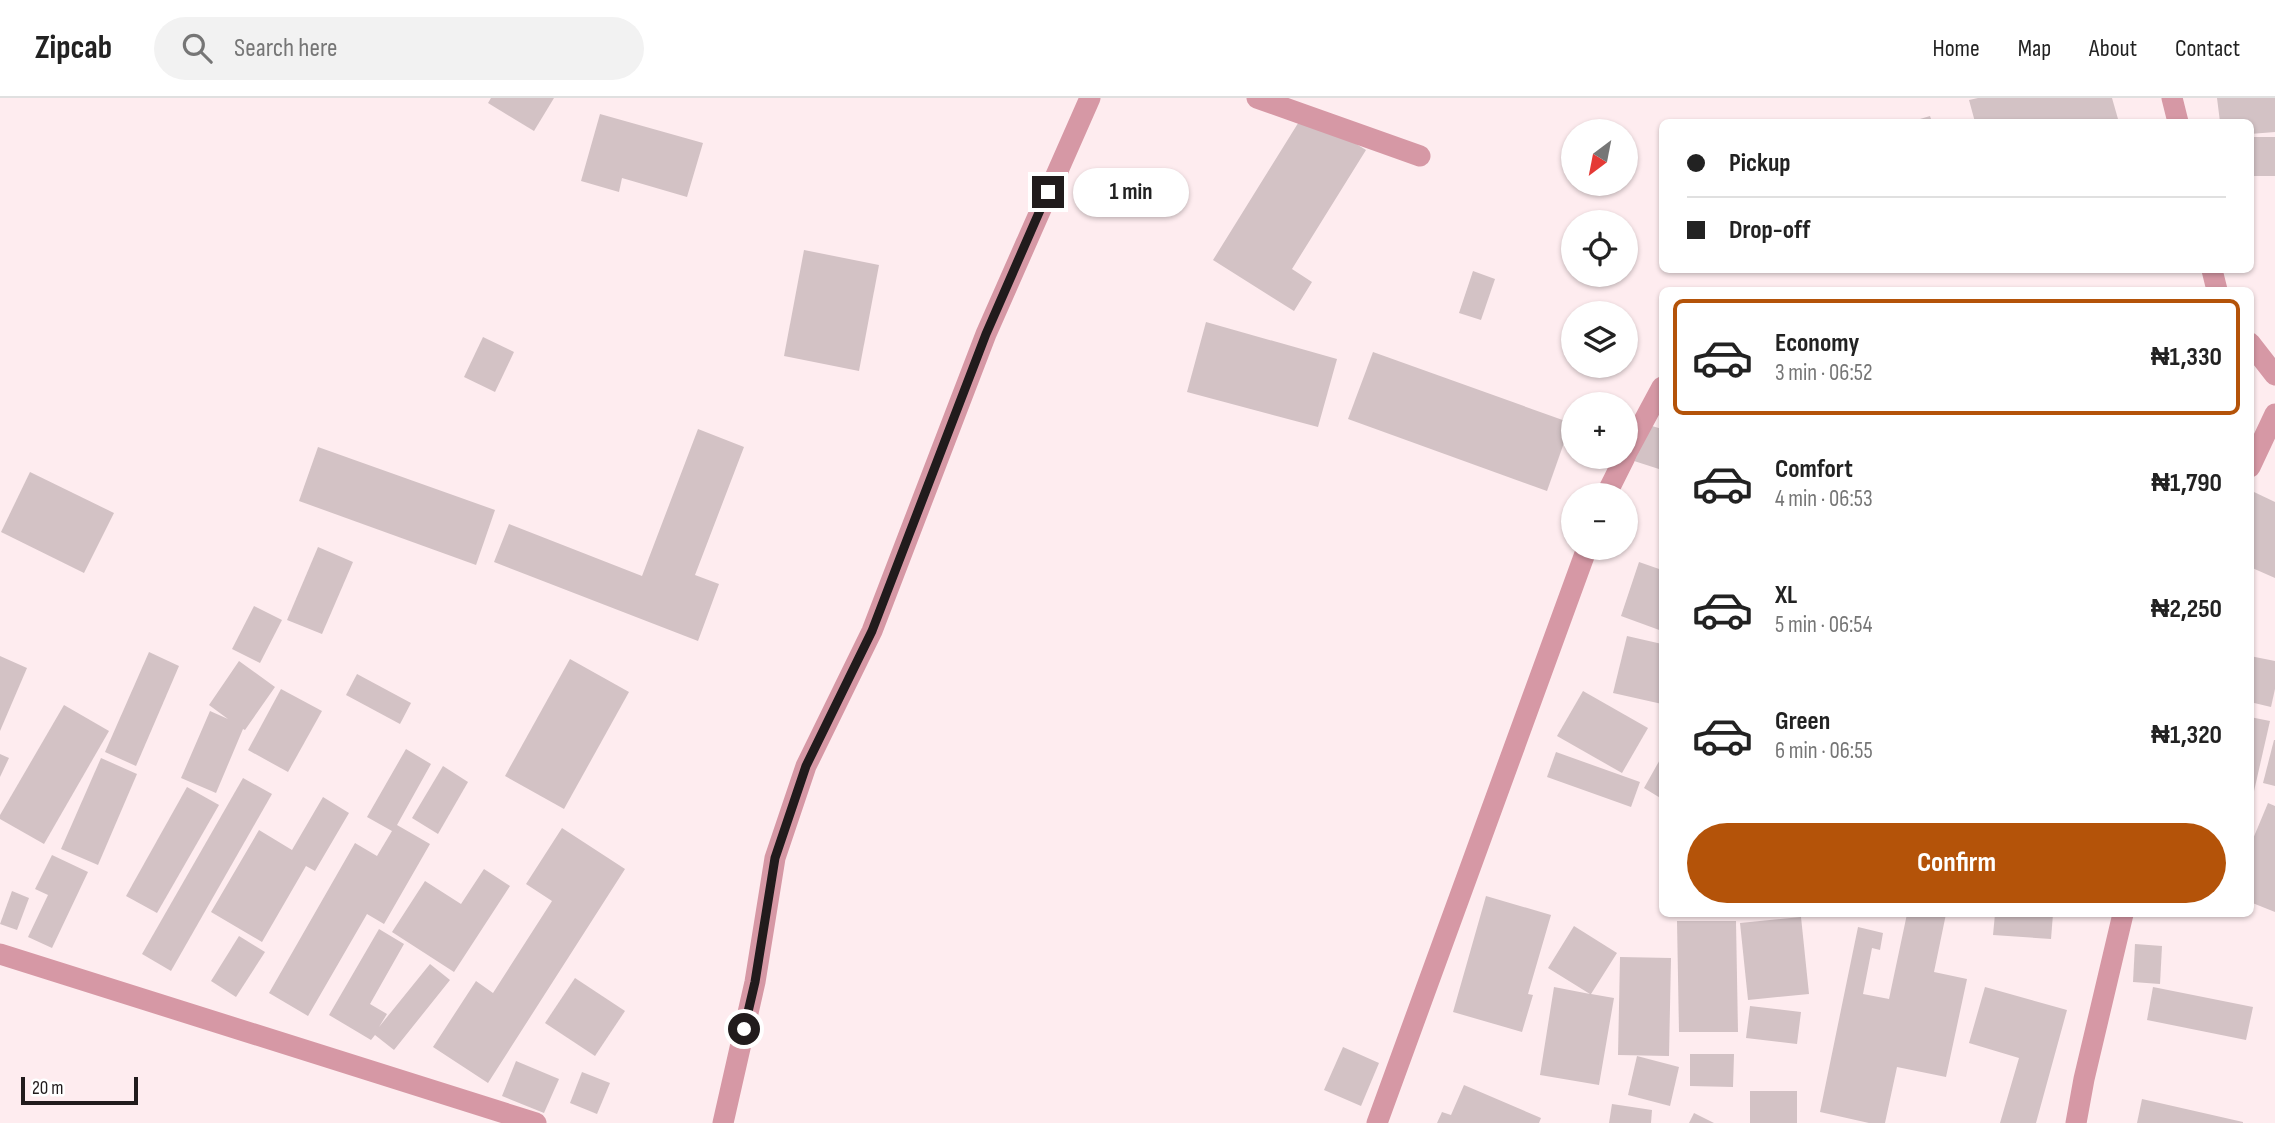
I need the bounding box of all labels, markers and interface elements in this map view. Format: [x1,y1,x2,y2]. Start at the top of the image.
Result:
search box [154,17,644,80]
text: Zipcab [35,28,112,68]
icon: search [178,29,216,67]
text: Search here [234,33,337,64]
text: Home [1932,34,1980,63]
text: Map [2018,34,2051,63]
text: About [2089,34,2137,63]
text: Contact [2175,34,2240,63]
north arrow [1561,119,1638,196]
map controls [1561,119,1638,560]
text: Pickup [1729,148,1791,179]
callout: 1 min [1072,168,1188,217]
route end [1032,176,1064,208]
text: 1 min [1110,178,1152,206]
button: locate [1561,210,1638,287]
text: Drop-off [1729,215,1810,246]
button: layers [1561,301,1638,378]
icon: car [1691,326,1754,389]
text: Economy [1775,328,1859,359]
text: ₦1,330 [2151,342,2222,373]
text: 3 min · 06:52 [1775,359,1872,387]
button: + [1561,392,1638,469]
icon: car [1691,452,1754,515]
text: Comfort [1775,454,1853,485]
text: ₦1,790 [2151,468,2222,499]
button: − [1561,483,1638,560]
text: 4 min · 06:53 [1775,485,1873,513]
icon: car [1691,578,1754,641]
text: XL [1775,580,1797,611]
text: ₦2,250 [2151,594,2222,625]
text: 5 min · 06:54 [1775,611,1872,639]
icon: car [1691,704,1754,767]
text: Green [1775,706,1830,737]
text: ₦1,320 [2151,720,2222,751]
text: 6 min · 06:55 [1775,737,1873,765]
button: Confirm [1687,823,2226,903]
route start [728,1013,760,1045]
scale bar [21,1074,138,1106]
text: 20 m [32,1077,64,1100]

